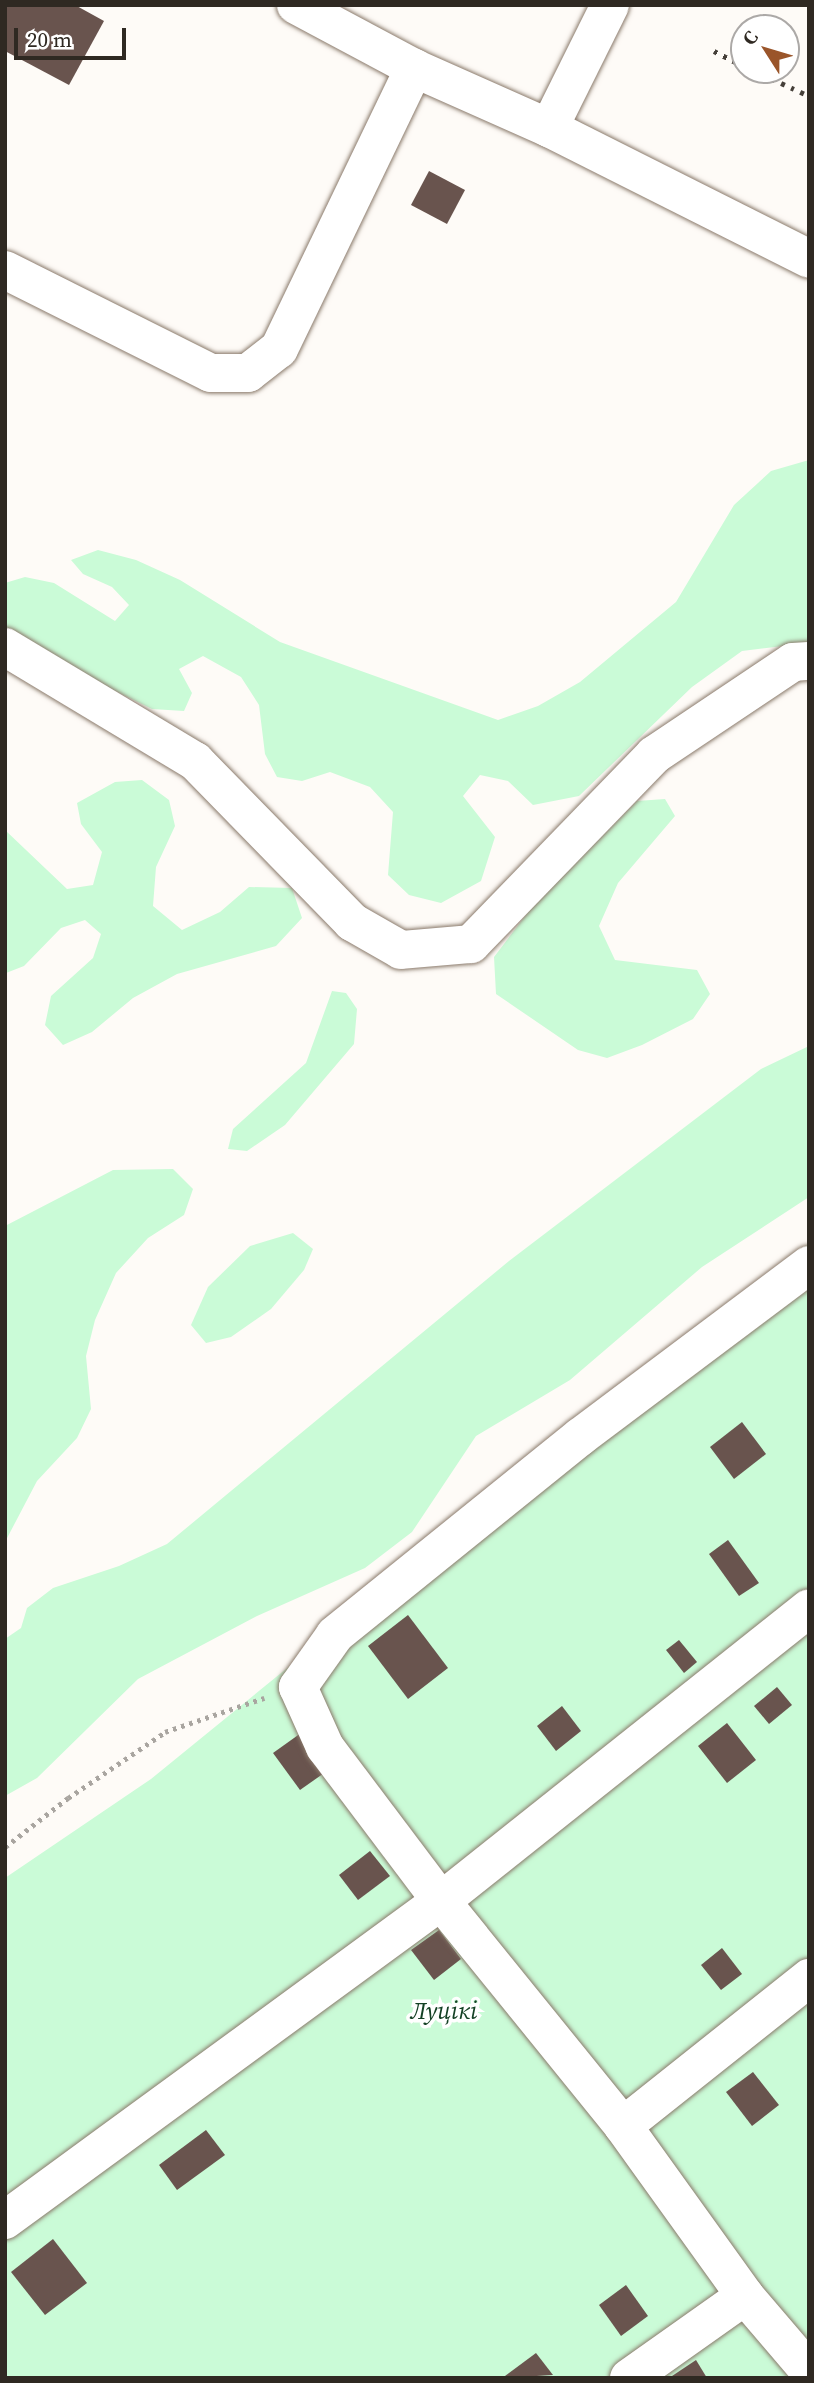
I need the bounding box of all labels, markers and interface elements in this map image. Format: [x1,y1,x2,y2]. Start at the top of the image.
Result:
scale bar [18,14,130,58]
north arrow [730,14,800,84]
text: 20 m [27,25,72,54]
text: С [736,25,764,50]
park label: Луцікі [411,1997,477,2025]

